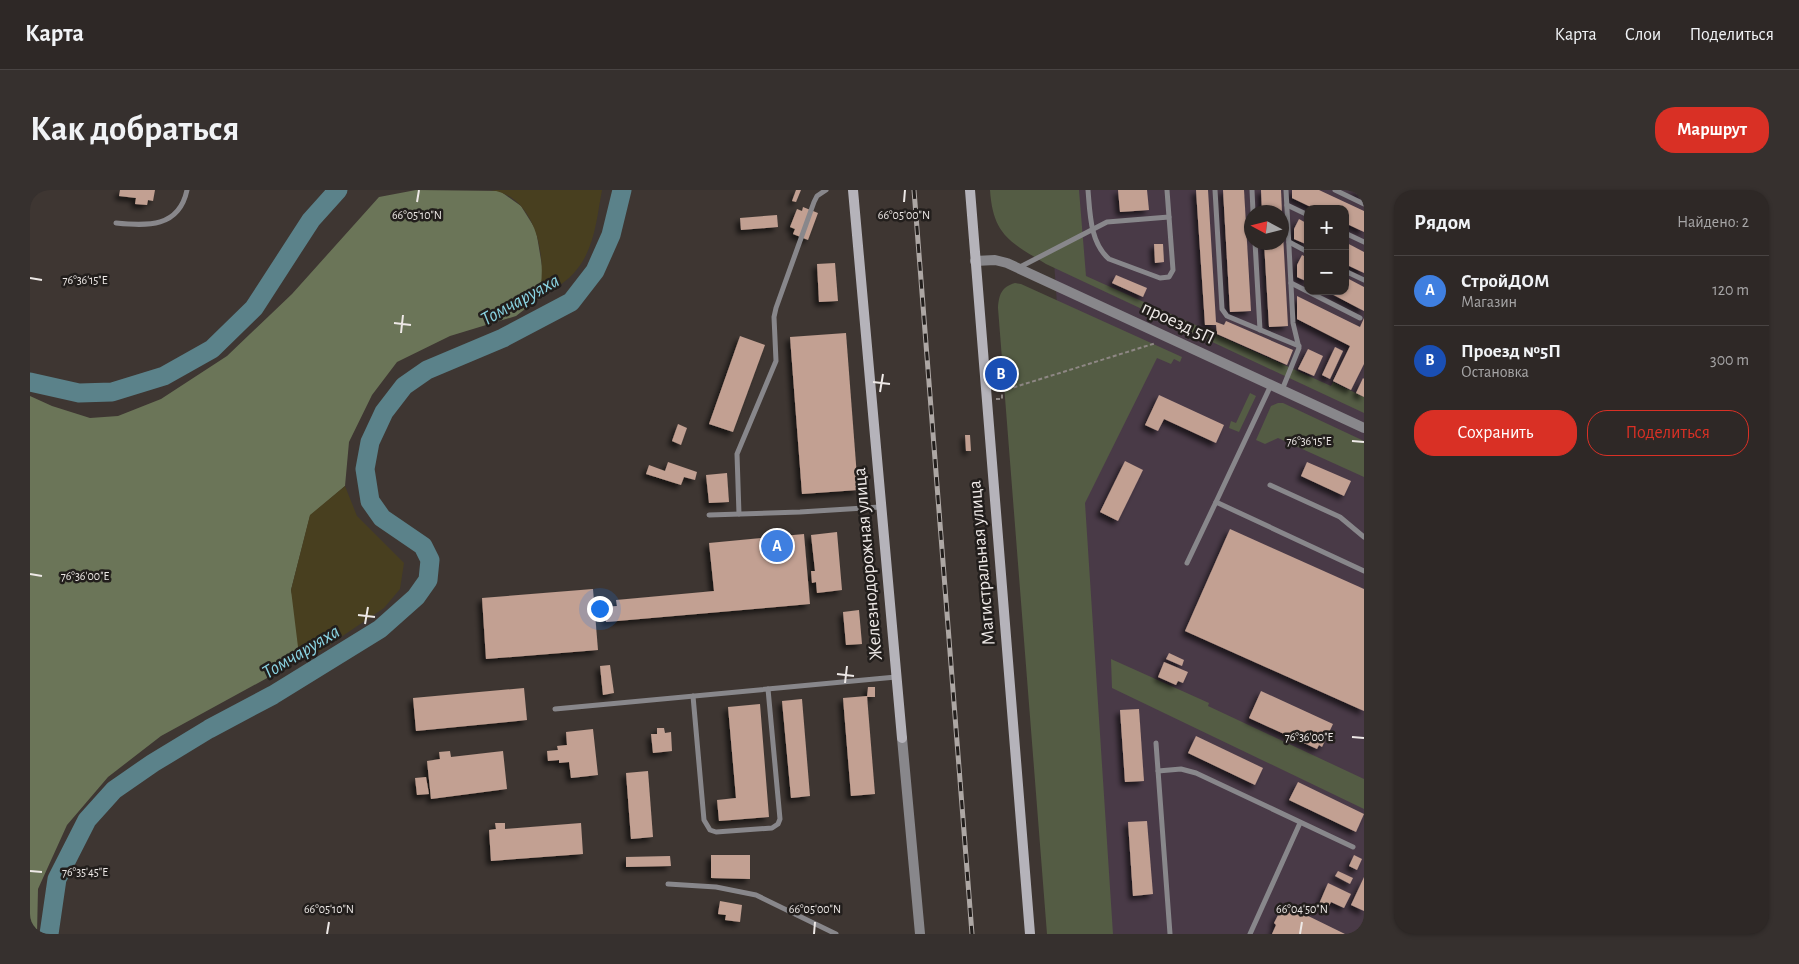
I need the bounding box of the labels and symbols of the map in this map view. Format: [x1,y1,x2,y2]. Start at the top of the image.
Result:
north arrow [1244,205,1289,250]
text: 66°05'10"N [392,209,442,221]
text: 66°05'00"N [878,209,930,221]
water label: Томчаруяха [477,270,563,330]
text: 76°36'15"E [62,274,108,286]
street label: проезд 5П [1138,298,1218,348]
pin: B [985,355,1017,393]
text: 76°36'15"E [1286,435,1332,447]
street label: Железнодорожная улица [850,466,886,661]
street label: Магистральная улица [965,479,999,646]
pin: A [761,527,793,565]
text: 76°36'00"E [61,570,109,582]
your location [587,596,613,622]
water label: Томчаруяха [259,621,343,683]
text: 76°36'00"E [1285,731,1333,743]
text: 76°35'45"E [62,866,108,878]
text: 66°05'10"N [304,903,354,915]
text: 66°05'00"N [789,903,841,915]
text: 66°04'50"N [1276,903,1328,915]

